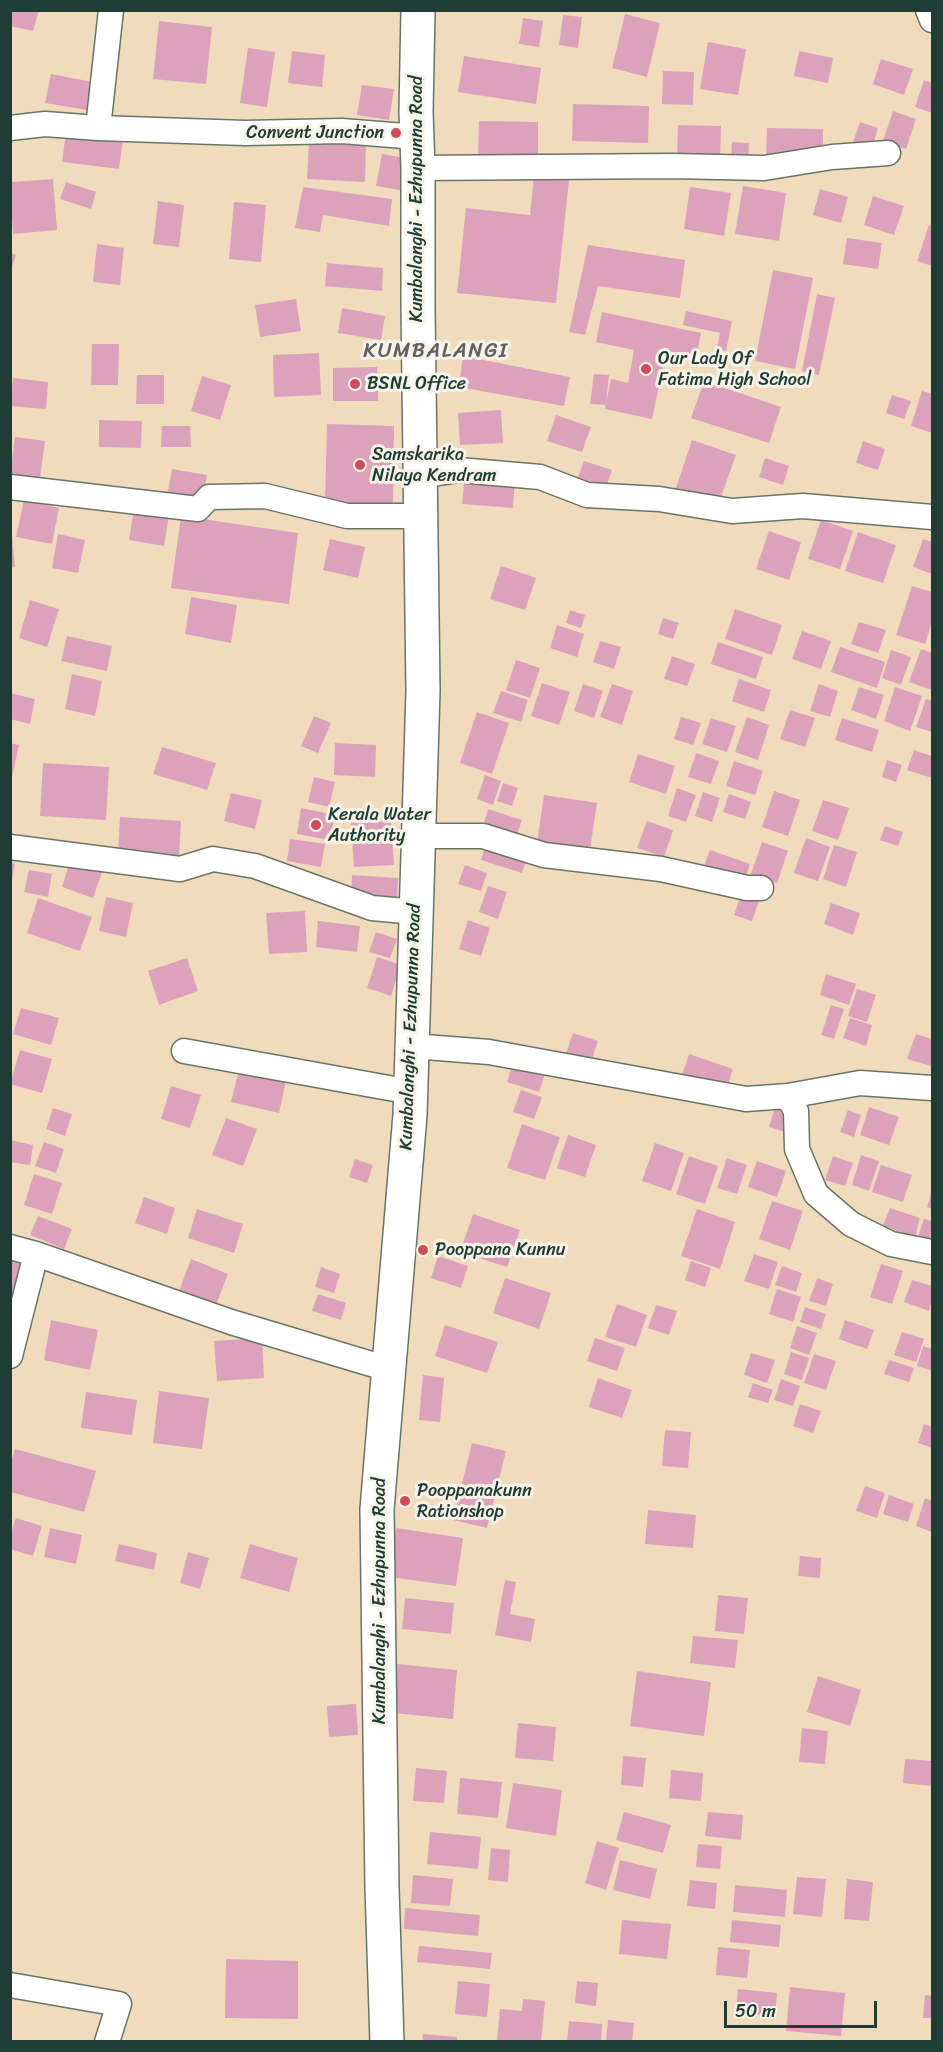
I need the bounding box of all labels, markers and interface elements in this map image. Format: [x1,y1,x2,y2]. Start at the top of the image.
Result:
street label: Kumbalanghi - Ezhupunna Road [406,76,428,322]
place label: Convent Junction [246,122,384,144]
marker: Convent Junction [389,126,403,140]
district label: KUMBALANGI [363,339,509,365]
place label: Our Lady Of Fatima High School [658,348,811,391]
marker: Our Lady Of Fatima High School [639,362,653,376]
place label: BSNL Office [367,373,466,395]
marker: BSNL Office [348,377,362,391]
place label: Samskarika Nilaya Kendram [372,444,496,486]
marker: Samskarika Nilaya Kendram [353,458,367,472]
place label: Kerala Water Authority [328,804,431,846]
marker: Kerala Water Authority [309,818,323,832]
street label: Kumbalanghi - Ezhupunna Road [396,903,426,1151]
place label: Pooppana Kunnu [435,1239,565,1261]
marker: Pooppana Kunnu [416,1243,430,1257]
street label: Kumbalanghi - Ezhupunna Road [369,1478,391,1724]
place label: Pooppanakunn Rationshop [417,1480,532,1522]
marker: Pooppanakunn Rationshop [398,1494,412,1508]
scale bar [727,1989,880,2027]
text: 50 m [735,1995,776,2027]

